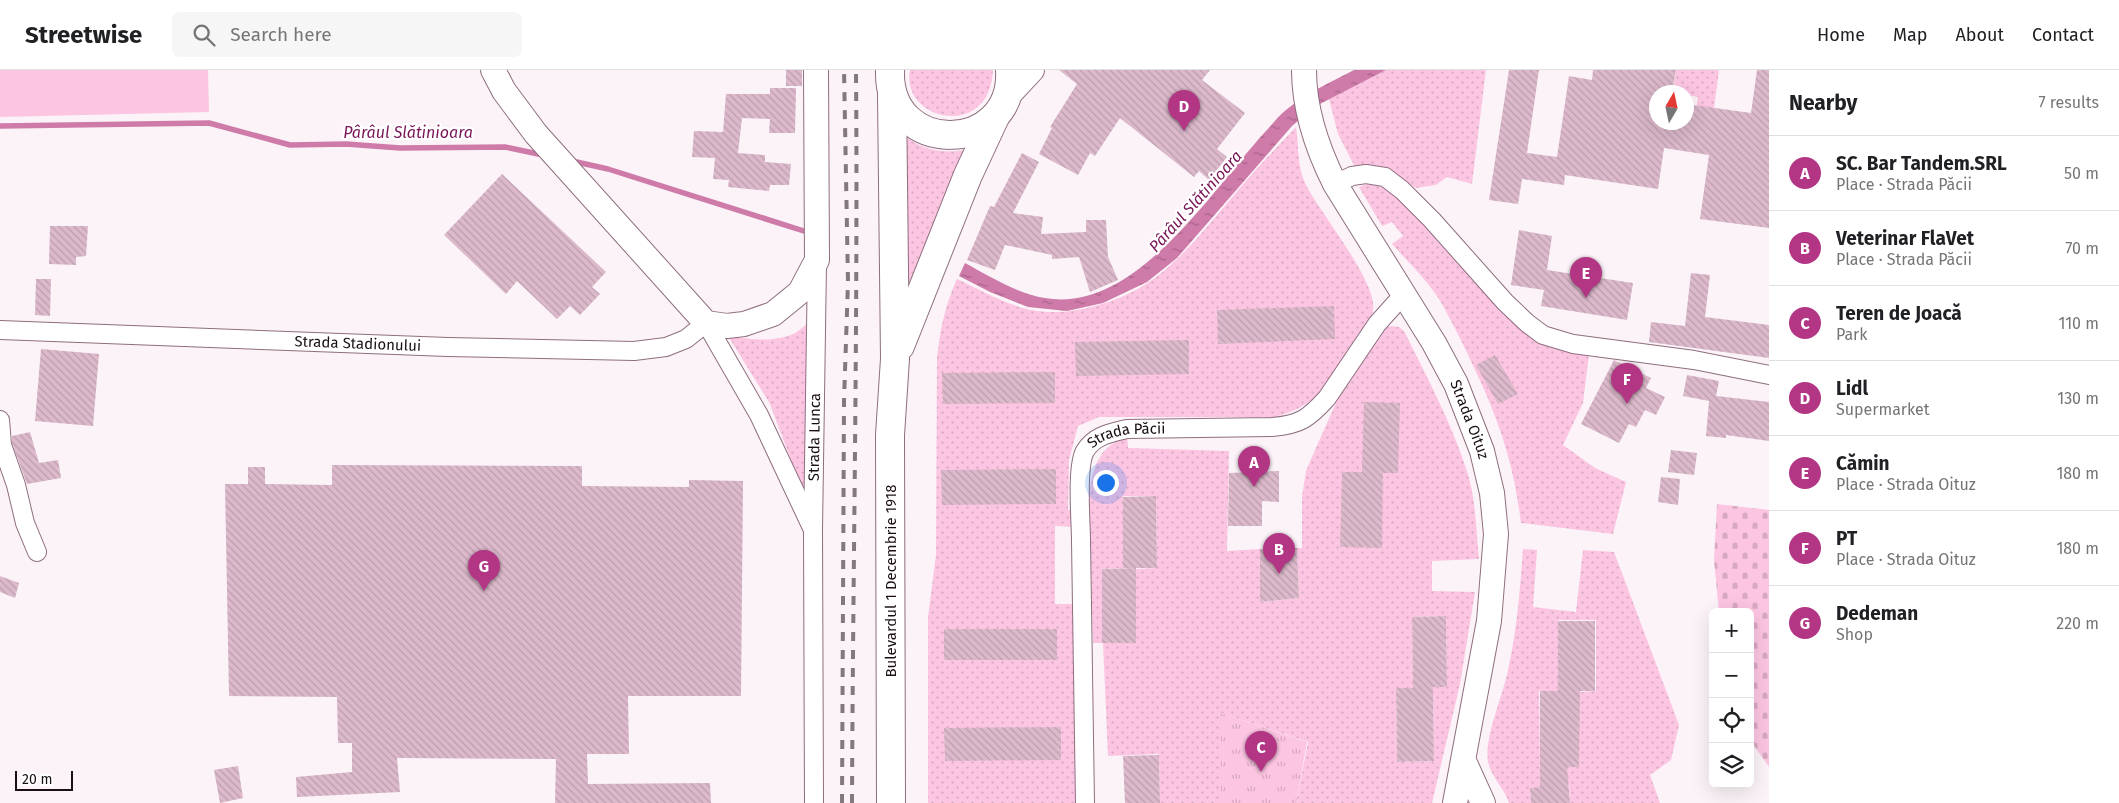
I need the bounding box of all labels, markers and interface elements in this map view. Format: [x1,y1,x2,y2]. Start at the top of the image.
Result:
search box [172,12,522,57]
text: Streetwise [25,21,142,49]
icon: search [190,21,218,49]
text: Search here [230,23,332,46]
text: Home [1817,24,1865,46]
text: Map [1893,24,1927,46]
text: About [1955,24,2004,46]
text: Contact [2032,24,2094,46]
north arrow [1649,85,1694,130]
pin: D [1168,90,1200,131]
text: Nearby [1789,90,1857,116]
text: 7 results [2039,93,2099,112]
water label: Pârâul Slătinioara [343,123,473,142]
water label: Pârâul Slătinioara [1145,147,1246,256]
text: SC. Bar Tandem.SRL [1836,152,2007,175]
text: A [1800,164,1810,183]
text: 50 m [2064,164,2099,183]
text: Place · Strada Păcii [1836,175,1972,194]
text: Veterinar FlaVet [1836,227,1974,250]
text: B [1800,239,1810,258]
text: 70 m [2065,239,2099,258]
text: Place · Strada Păcii [1836,250,1972,269]
pin: E [1570,257,1602,298]
text: Teren de Joacă [1836,302,1962,325]
text: C [1800,314,1810,333]
text: 110 m [2058,314,2099,333]
text: Park [1836,325,1868,344]
street label: Strada Stadionului [294,332,421,355]
pin: F [1611,363,1643,404]
street label: Strada Oituz [1446,377,1493,461]
text: Lidl [1836,377,1868,400]
text: D [1800,389,1810,408]
text: 130 m [2057,389,2099,408]
street label: Strada Lunca [805,393,824,481]
text: Supermarket [1836,400,1930,419]
street label: Strada Păcii [1083,419,1165,452]
pin: A [1238,446,1270,487]
text: Cămin [1836,452,1890,475]
text: E [1801,464,1809,483]
text: 180 m [2056,464,2099,483]
your location [1093,470,1119,496]
text: Place · Strada Oituz [1836,475,1976,494]
street label: Bulevardul 1 Decembrie 1918 [882,484,900,678]
text: PT [1836,527,1857,550]
pin: B [1263,533,1295,574]
text: F [1801,539,1809,558]
text: 180 m [2056,539,2099,558]
pin: G [468,550,500,591]
text: Place · Strada Oituz [1836,550,1976,569]
text: Dedeman [1836,602,1918,625]
map controls [1709,608,1754,788]
button: + [1709,608,1754,653]
text: G [1800,614,1810,633]
text: 220 m [2056,614,2099,633]
text: Shop [1836,625,1873,644]
button: − [1709,653,1754,698]
button: locate [1709,698,1754,743]
pin: C [1245,731,1277,772]
button: layers [1709,743,1754,788]
scale bar [15,768,72,791]
text: 20 m [22,771,52,788]

